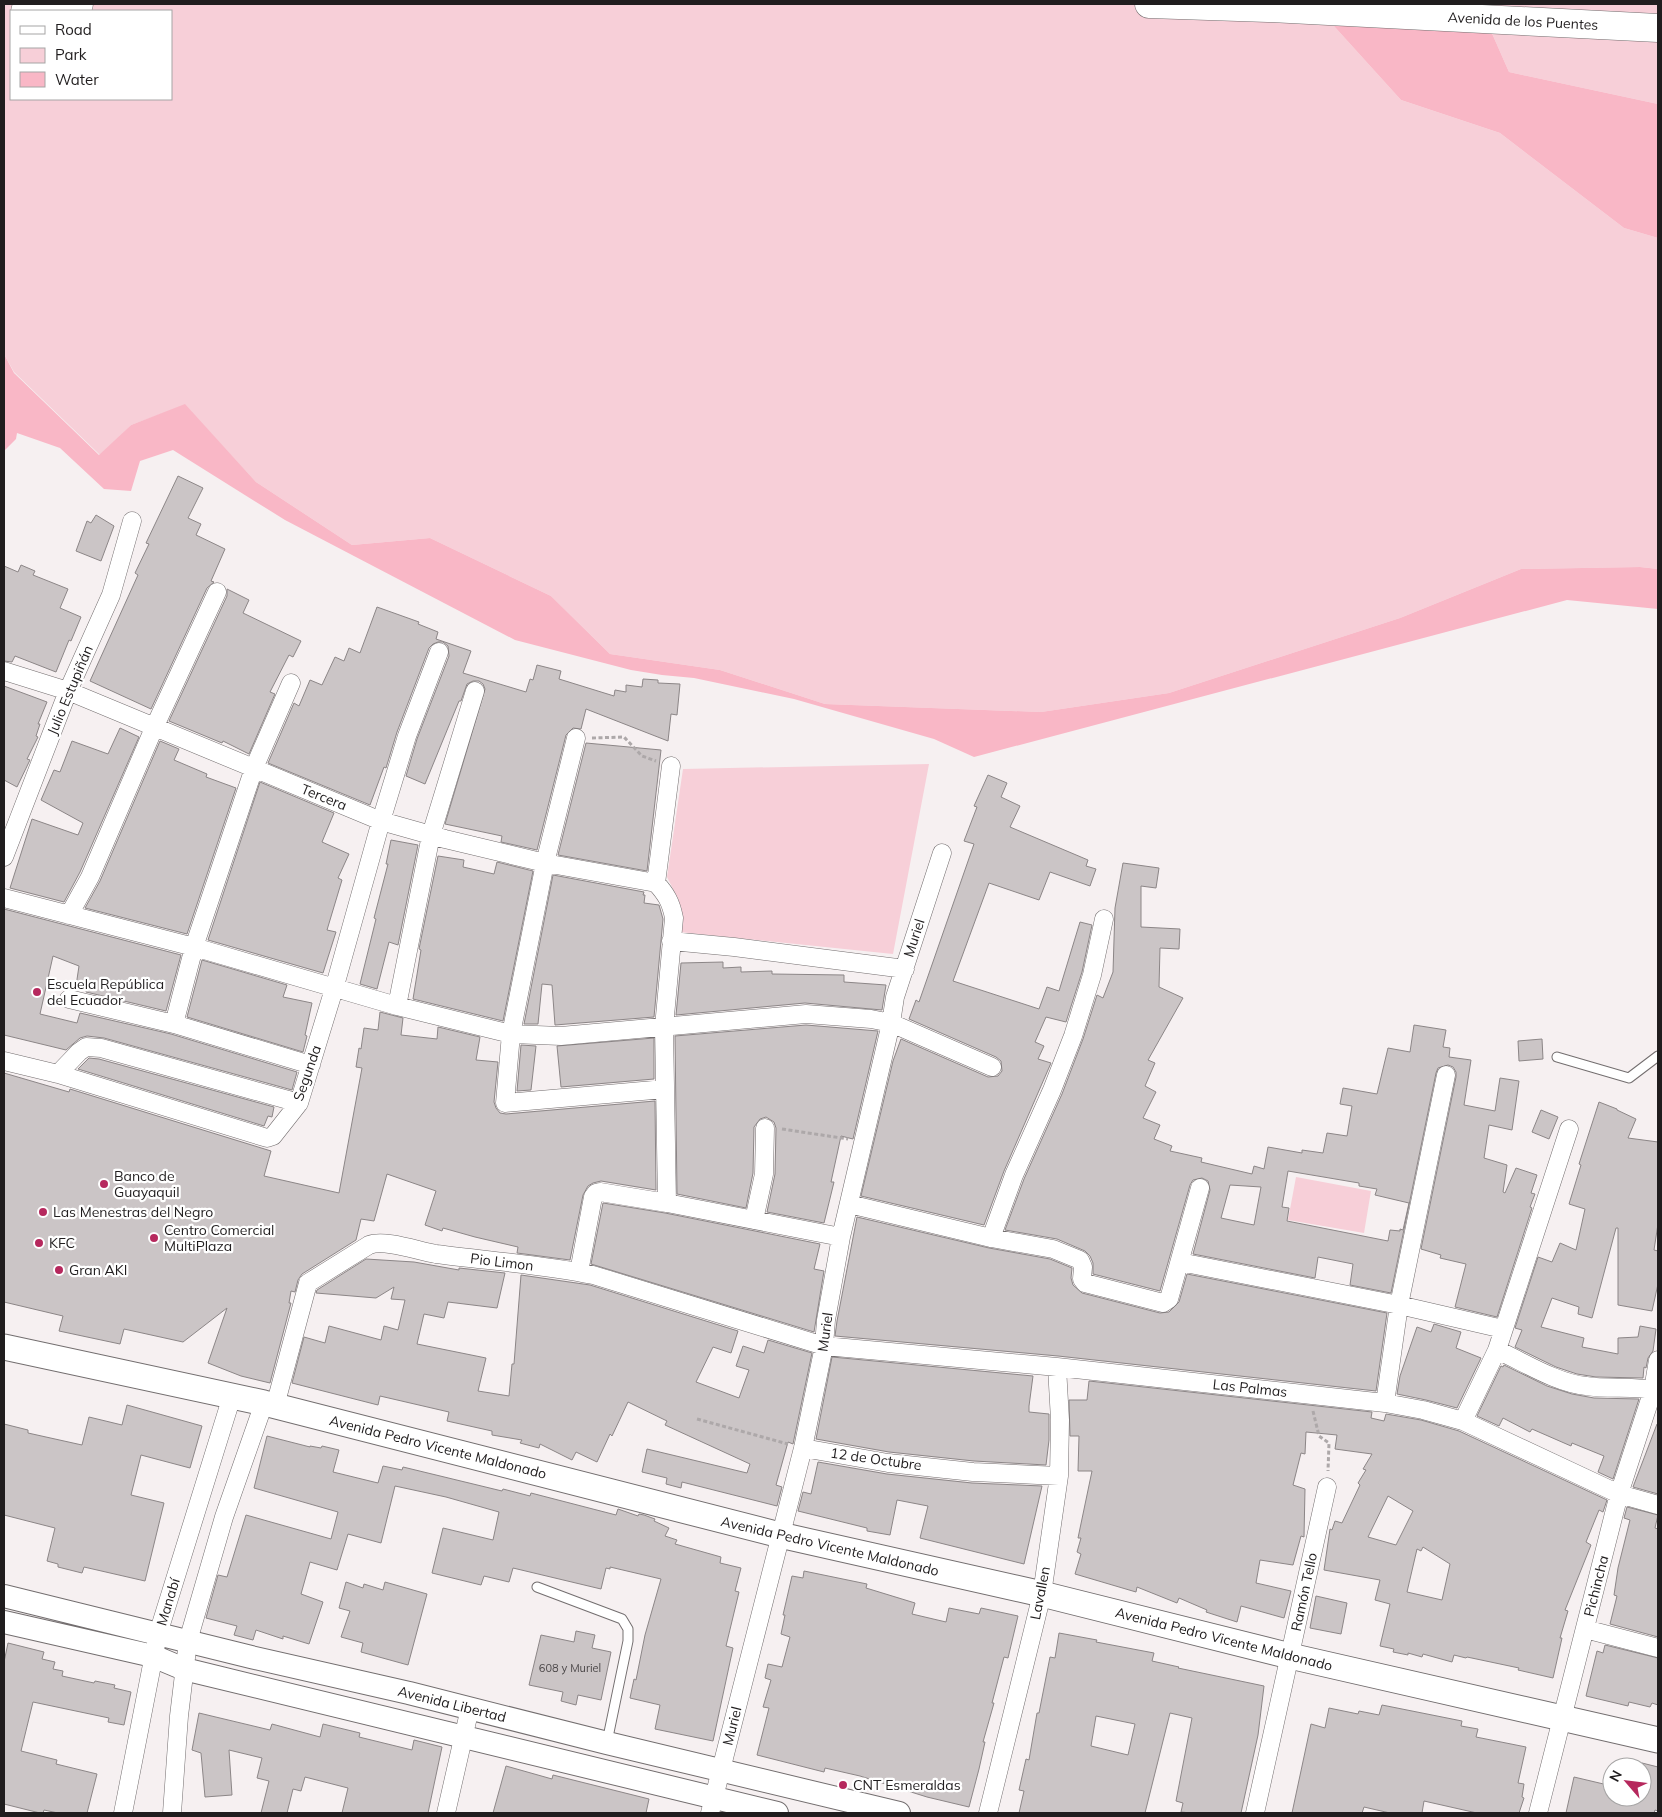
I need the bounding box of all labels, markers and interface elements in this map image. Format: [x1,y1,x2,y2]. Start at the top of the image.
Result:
street label: Avenida de los Puentes [1447,8,1599,34]
legend [10,10,172,100]
text: Road [55,20,92,39]
text: Park [55,45,87,64]
text: Water [55,70,99,89]
street label: Julio Estupiñán [43,643,97,737]
street label: Tercera [298,780,350,814]
street label: Muriel [899,916,929,960]
place label: Escuela República del Ecuador [47,975,164,1009]
marker: Escuela República del Ecuador [31,986,43,998]
street label: Segunda [289,1043,325,1103]
place label: Banco de Guayaquil [114,1167,179,1201]
marker: Banco de Guayaquil [98,1178,110,1190]
place label: Las Menestras del Negro [53,1203,213,1221]
marker: Las Menestras del Negro [37,1206,49,1218]
place label: Centro Comercial MultiPlaza [164,1221,274,1255]
marker: Centro Comercial MultiPlaza [148,1232,160,1244]
place label: KFC [49,1234,75,1252]
marker: KFC [33,1237,45,1249]
street label: Pio Limon [469,1249,535,1275]
place label: Gran AKI [69,1261,127,1279]
marker: Gran AKI [53,1264,65,1276]
street label: Muriel [813,1311,837,1353]
street label: Las Palmas [1212,1375,1288,1401]
street label: Avenida Pedro Vicente Maldonado [328,1411,548,1483]
street label: 12 de Octubre [829,1444,923,1474]
street label: Avenida Pedro Vicente Maldonado [719,1512,941,1580]
street label: Ramón Tello [1287,1551,1321,1633]
street label: Pichincha [1580,1553,1612,1619]
street label: Lavallen [1026,1565,1054,1621]
street label: Manabí [152,1575,184,1628]
street label: Avenida Pedro Vicente Maldonado [1114,1603,1334,1675]
house number: 608 y Muriel [539,1661,601,1675]
street label: Avenida Libertad [396,1682,508,1726]
street label: Muriel [718,1705,746,1747]
north arrow [1602,1757,1652,1807]
text: N [1605,1767,1626,1785]
place label: CNT Esmeraldas [853,1776,961,1794]
marker: CNT Esmeraldas [837,1779,849,1791]

